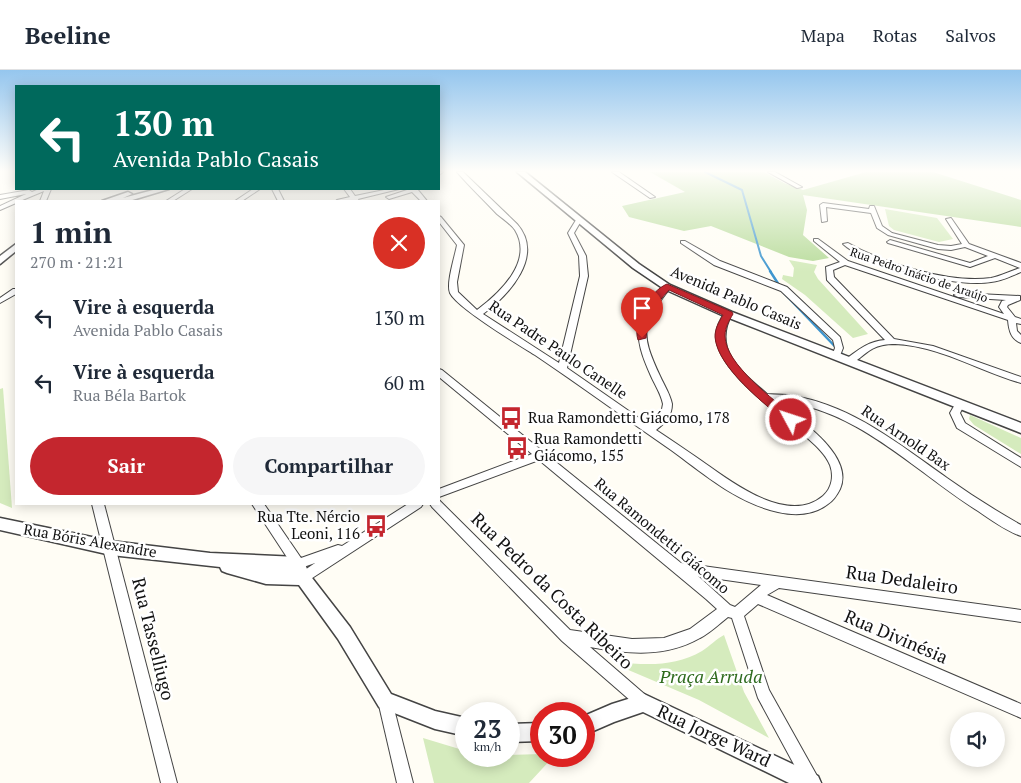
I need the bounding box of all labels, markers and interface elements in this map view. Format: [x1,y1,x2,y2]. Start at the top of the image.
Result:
text: Beeline [25,19,111,51]
text: Mapa [801,23,845,47]
text: Rotas [873,23,917,47]
text: Salvos [945,23,996,47]
text: 130 m [113,100,214,146]
icon: left [30,105,95,170]
text: Avenida Pablo Casais [113,144,319,173]
text: 1 min [30,212,112,252]
button: close [373,217,425,269]
street label: Rua Pedro Inácio de Araújo [848,244,990,305]
text: 270 m · 21:21 [30,251,124,273]
street label: Avenida Pablo Casais [668,260,805,334]
pin [621,287,663,338]
text: Vire à esquerda [73,294,215,319]
icon: arrive [628,294,656,322]
street label: Rua Padre Paulo Canelle [485,295,632,403]
icon: left [30,304,58,332]
text: 130 m [374,305,425,330]
text: Avenida Pablo Casais [73,319,223,341]
text: Vire à esquerda [73,359,215,384]
icon: left [30,369,58,397]
text: 60 m [384,370,425,395]
text: Rua Béla Bartok [73,384,186,406]
position arrow [764,393,816,445]
street label: Rua Arnold Bax [858,400,955,474]
bus stop icon: Rua Ramondetti Giácomo, 178 [498,405,524,431]
place label: Rua Ramondetti Giácomo, 178 [528,407,730,427]
place label: Rua Ramondetti Giácomo, 155 [534,428,642,465]
bus stop icon: Rua Ramondetti Giácomo, 155 [504,435,530,461]
button: Sair [30,437,223,495]
button: Compartilhar [233,437,425,495]
street label: Rua Ramondetti Giácomo [591,473,734,598]
place label: Rua Tte. Nércio Leoni, 116 [257,506,360,543]
street label: Rua Pedro da Costa Ribeiro [467,507,639,674]
bus stop icon: Rua Tte. Nércio Leoni, 116 [363,513,389,539]
street label: Rua Bóris Alexandre [22,518,158,562]
street label: Rua Dedaleiro [845,559,960,599]
street label: Rua Tasselliugo [127,575,181,703]
street label: Rua Divinésia [841,604,952,669]
park label: Praça Arruda [658,664,763,688]
street label: Rua Jorge Ward [654,698,775,772]
speed limit sign: 30 [530,702,595,767]
text: 23 [473,712,502,745]
map controls [950,712,1005,767]
button: sound [950,712,1005,767]
text: km/h [474,739,501,754]

